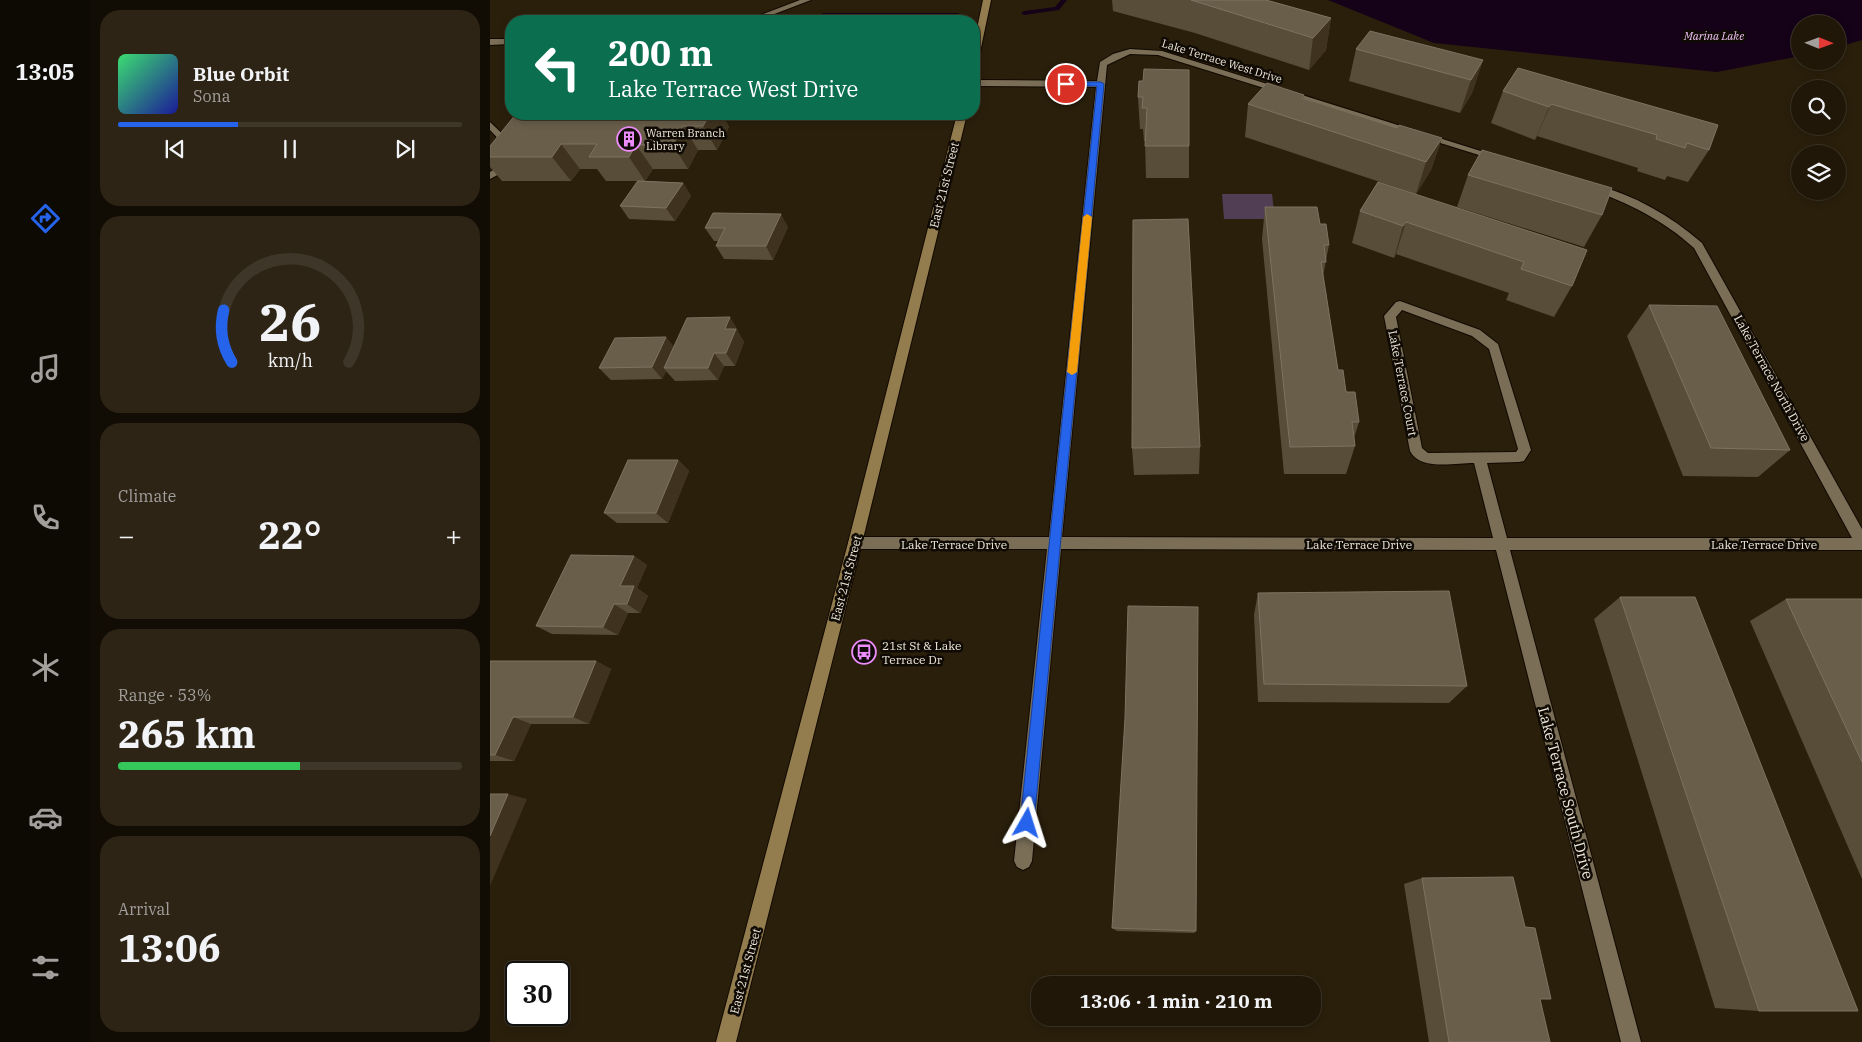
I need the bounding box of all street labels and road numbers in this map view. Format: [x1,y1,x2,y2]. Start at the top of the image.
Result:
street label: Lake Terrace West Drive [1160,36,1284,86]
street label: East 21st Street [926,141,962,229]
street label: Lake Terrace North Drive [1731,312,1813,444]
street label: Lake Terrace Court [1385,329,1421,437]
street label: East 21st Street [827,534,865,622]
street label: Lake Terrace Drive [901,537,1007,552]
street label: Lake Terrace Drive [1306,537,1412,552]
street label: Lake Terrace Drive [1711,537,1817,552]
street label: Lake Terrace South Drive [1534,705,1598,881]
street label: East 21st Street [726,927,764,1015]

